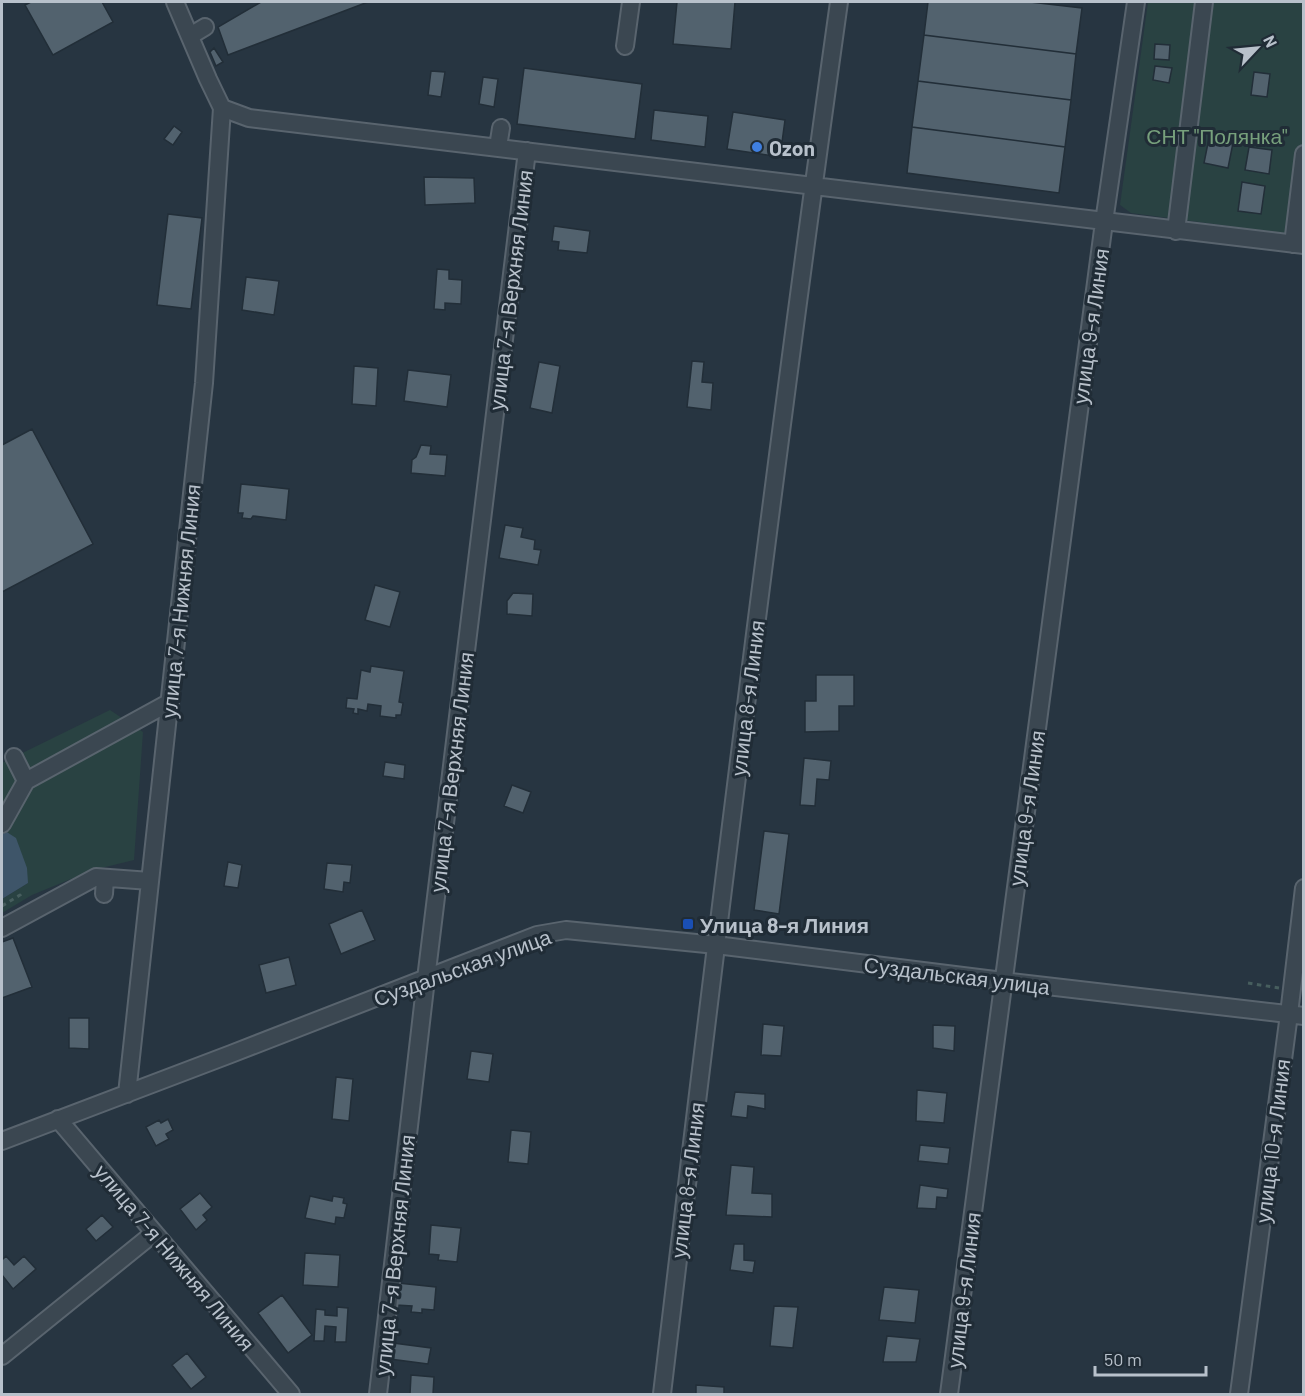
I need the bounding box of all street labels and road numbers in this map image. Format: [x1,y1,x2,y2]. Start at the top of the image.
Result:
street label: улица 7-я Верхняя Линия [483,168,537,412]
street label: улица 9-я Линия [1067,247,1113,405]
street label: улица 7-я Нижняя Линия [155,483,205,719]
street label: улица 8-я Линия [725,619,769,777]
street label: улица 7-я Верхняя Линия [424,650,478,894]
street label: улица 9-я Линия [1003,729,1049,887]
street label: Суздальская улица [370,923,554,1011]
street label: Суздальская улица [863,951,1052,999]
street label: улица 10-я Линия [1250,1057,1294,1225]
street label: улица 8-я Линия [665,1101,709,1259]
street label: улица 7-я Верхняя Линия [369,1133,419,1377]
street label: улица 7-я Нижняя Линия [90,1159,260,1355]
street label: улица 9-я Линия [941,1211,985,1369]

